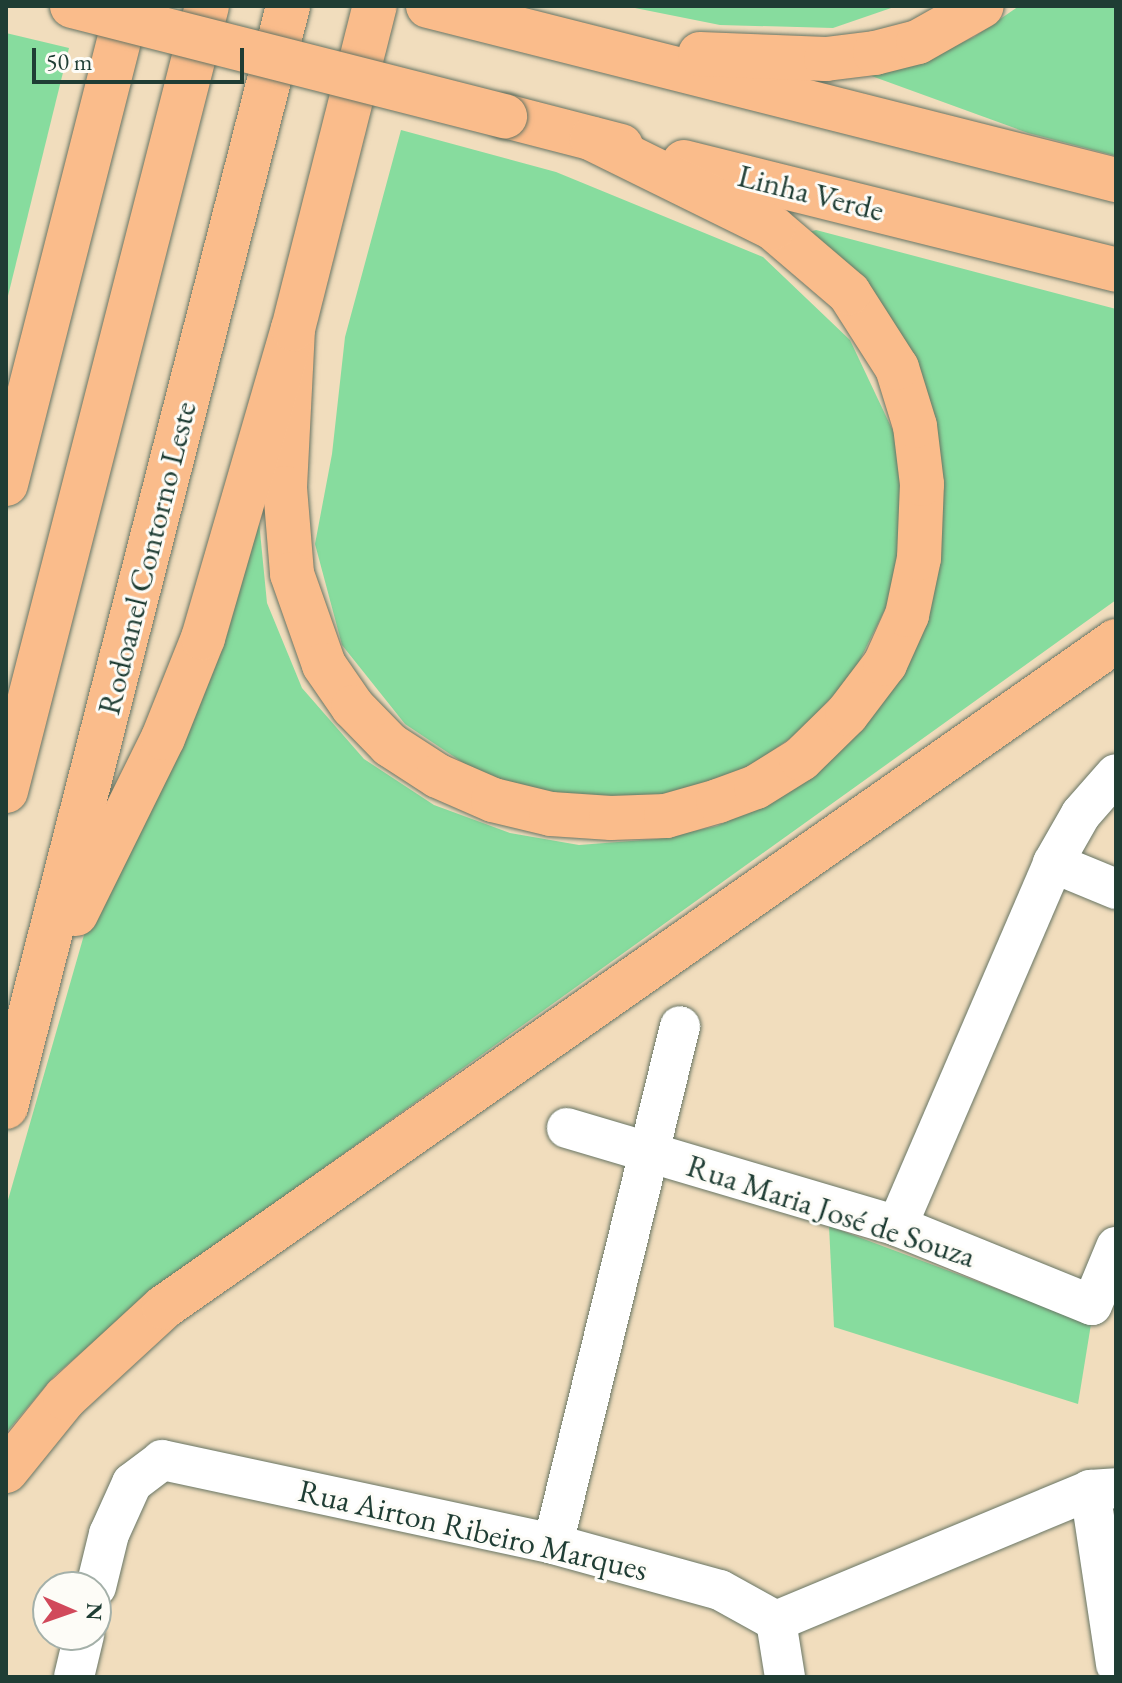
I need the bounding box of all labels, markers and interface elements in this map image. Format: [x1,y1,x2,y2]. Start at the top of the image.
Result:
scale bar [36,32,248,82]
text: 50 m [46,46,93,77]
street label: Linha Verde [734,156,888,230]
street label: Rodoanel Contorno Leste [89,397,205,719]
street label: Rua Maria José de Souza [682,1146,980,1276]
street label: Rua Airton Ribeiro Marques [295,1471,651,1589]
north arrow [32,1571,112,1651]
text: N [80,1602,109,1621]

